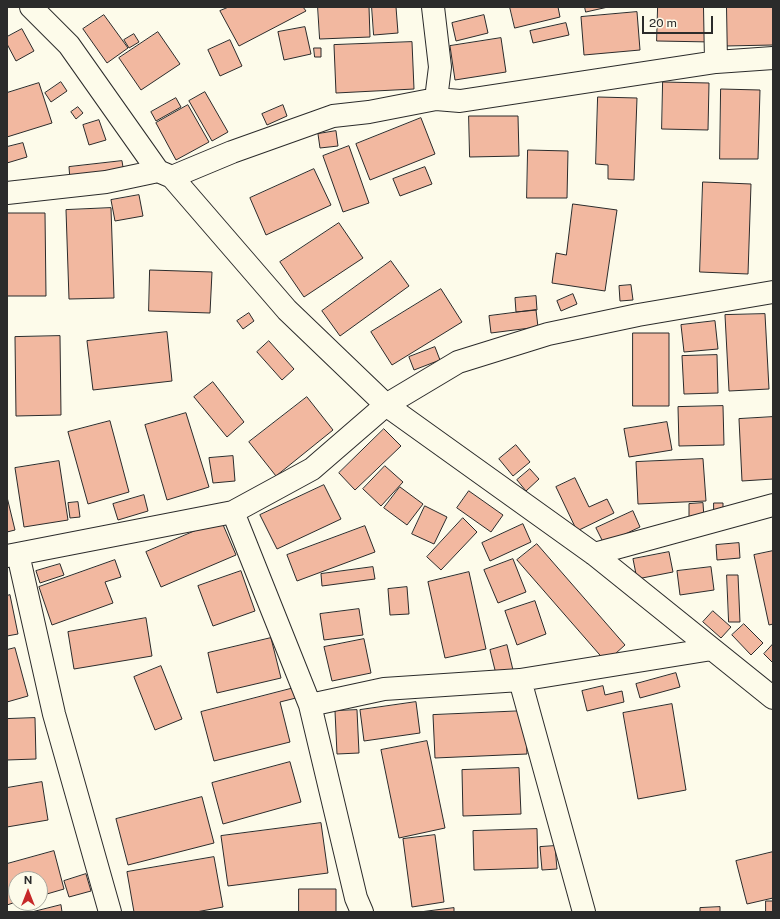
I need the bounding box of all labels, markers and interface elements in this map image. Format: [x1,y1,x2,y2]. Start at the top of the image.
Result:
scale bar [644,8,715,34]
text: 20 m [649,16,677,30]
north arrow [8,871,48,911]
text: N [24,874,32,886]

